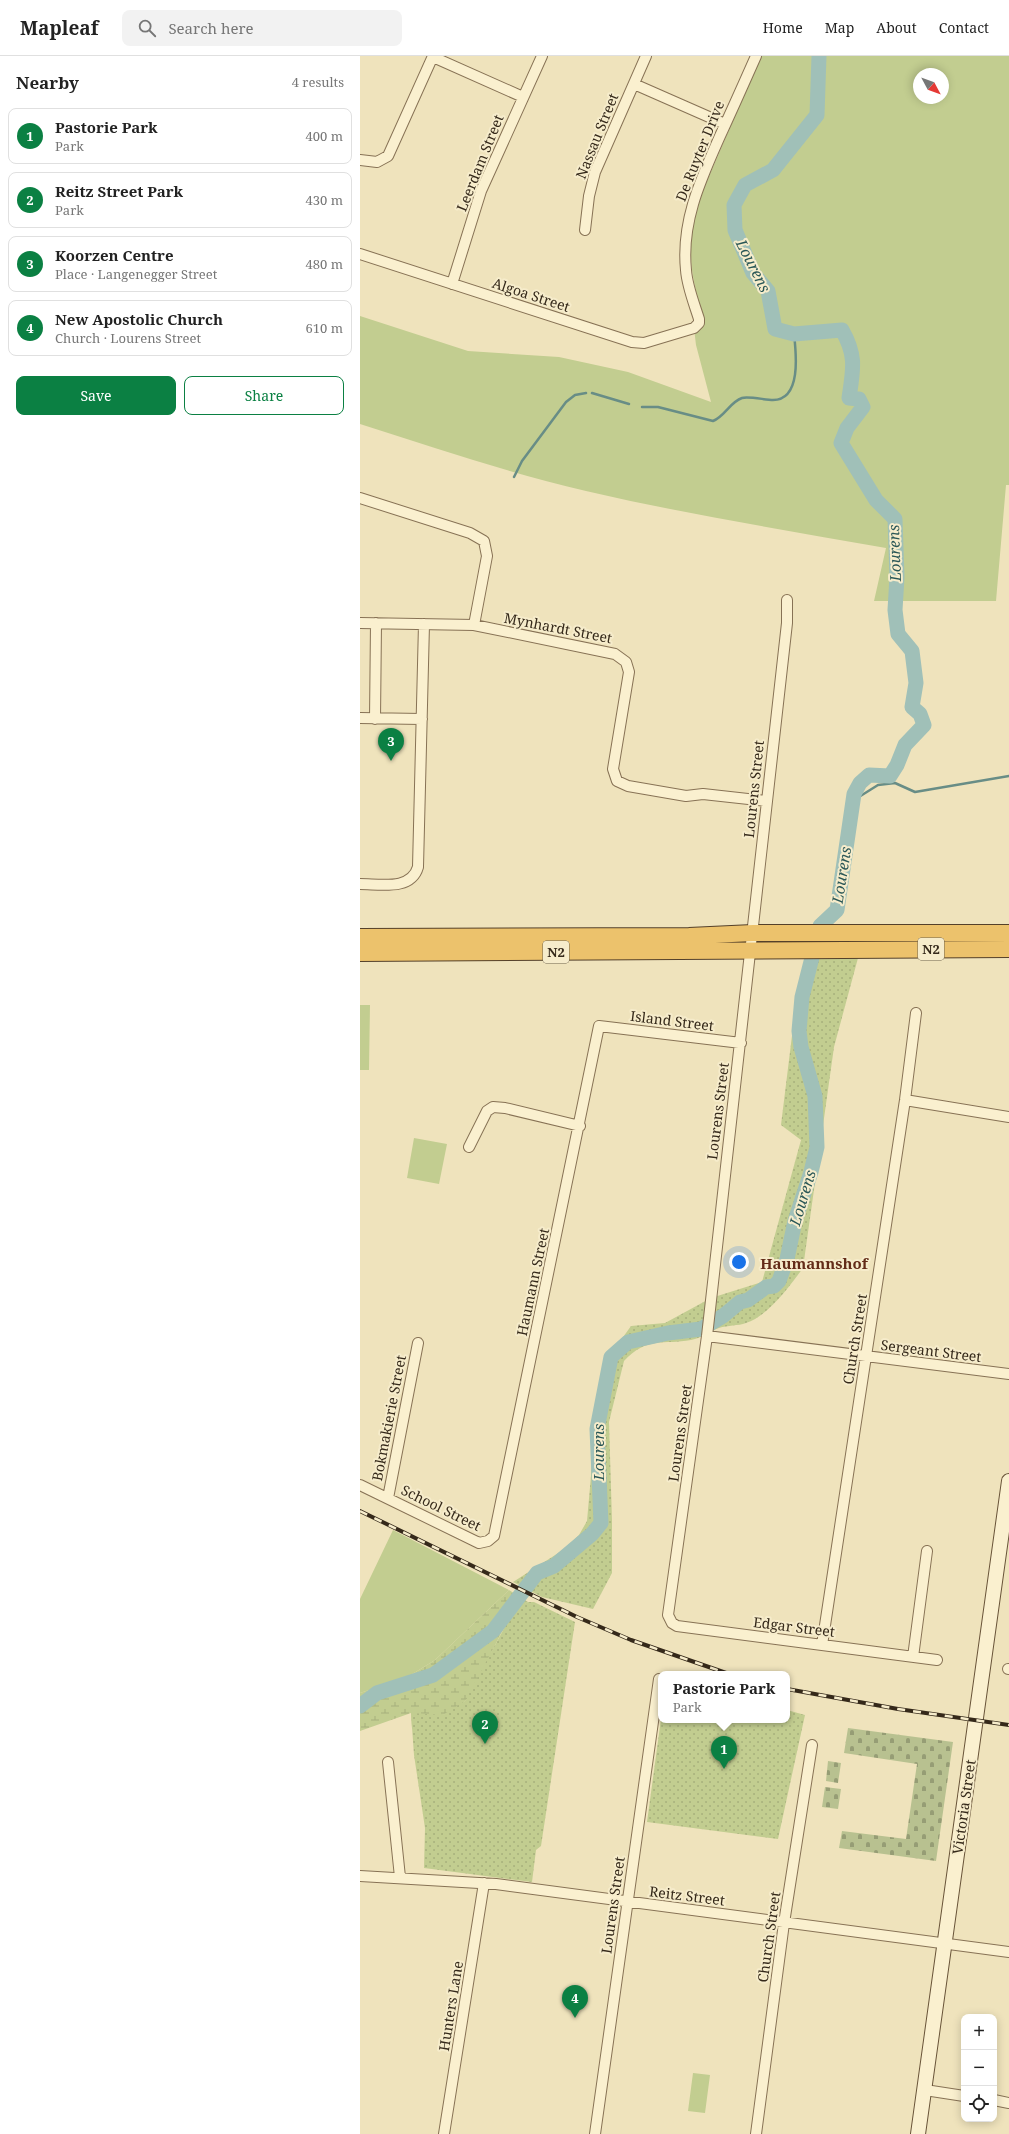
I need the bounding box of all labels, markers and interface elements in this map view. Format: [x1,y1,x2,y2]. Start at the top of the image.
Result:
search box [122,10,402,46]
text: Mapleaf [20,15,98,41]
icon: search [136,17,158,39]
text: Search here [168,18,254,38]
text: Home [763,18,803,37]
text: Map [825,18,854,37]
text: About [876,18,917,37]
text: Contact [939,18,989,37]
north arrow [913,68,949,104]
text: Nearby [16,71,79,94]
text: 4 results [292,73,344,91]
street label: Nassau Street [571,90,622,181]
street label: De Ruyter Drive [671,98,728,204]
street label: Leerdam Street [451,112,508,214]
text: Pastorie Park [55,117,158,137]
text: 1 [26,127,34,145]
text: 400 m [306,127,343,145]
text: Park [55,137,84,155]
text: Reitz Street Park [55,181,183,201]
text: 2 [26,191,34,209]
text: 430 m [306,191,343,209]
text: Park [55,201,84,219]
water label: Lourens [732,235,776,296]
text: Koorzen Centre [55,245,174,265]
text: 3 [26,255,34,273]
text: 480 m [306,255,343,273]
text: Place · Langenegger Street [55,265,217,283]
street label: Algoa Street [490,273,572,316]
text: New Apostolic Church [55,309,223,329]
text: 4 [26,319,34,337]
text: 610 m [306,319,343,337]
text: Church · Lourens Street [55,329,201,347]
button: Save [16,376,176,415]
button: Share [184,376,344,415]
water label: Lourens [883,524,905,583]
street label: Mynhardt Street [502,608,614,647]
pin: 3 [378,728,404,761]
street label: Lourens Street [739,739,768,839]
water label: Lourens [827,845,855,906]
road number: N2 [918,938,944,960]
road number: N2 [543,941,569,963]
street label: Island Street [629,1006,715,1035]
street label: Lourens Street [702,1061,733,1161]
water label: Lourens [784,1167,820,1229]
street label: Haumann Street [512,1226,553,1338]
your location [729,1252,749,1272]
district label: Haumannshof [760,1253,870,1273]
street label: Church Street [838,1292,871,1386]
street label: Sergeant Street [880,1335,983,1366]
street label: Bokmakierie Street [367,1353,410,1483]
street label: Lourens Street [663,1383,696,1483]
water label: Lourens [588,1423,608,1482]
street label: School Street [398,1480,484,1535]
street label: Edgar Street [752,1612,836,1641]
popup [658,1671,790,1723]
text: Pastorie Park [673,1678,775,1698]
text: Park [673,1698,702,1716]
pin: 2 [472,1711,498,1744]
pin: 1 [711,1736,737,1769]
street label: Victoria Street [947,1758,980,1856]
street label: Lourens Street [596,1855,629,1955]
street label: Reitz Street [648,1881,726,1910]
street label: Church Street [753,1890,784,1984]
street label: Hunters Lane [434,1959,467,2052]
pin: 4 [562,1985,588,2018]
map controls [961,2014,997,2122]
button: + [961,2014,997,2050]
button: − [961,2050,997,2086]
button: locate [961,2086,997,2122]

